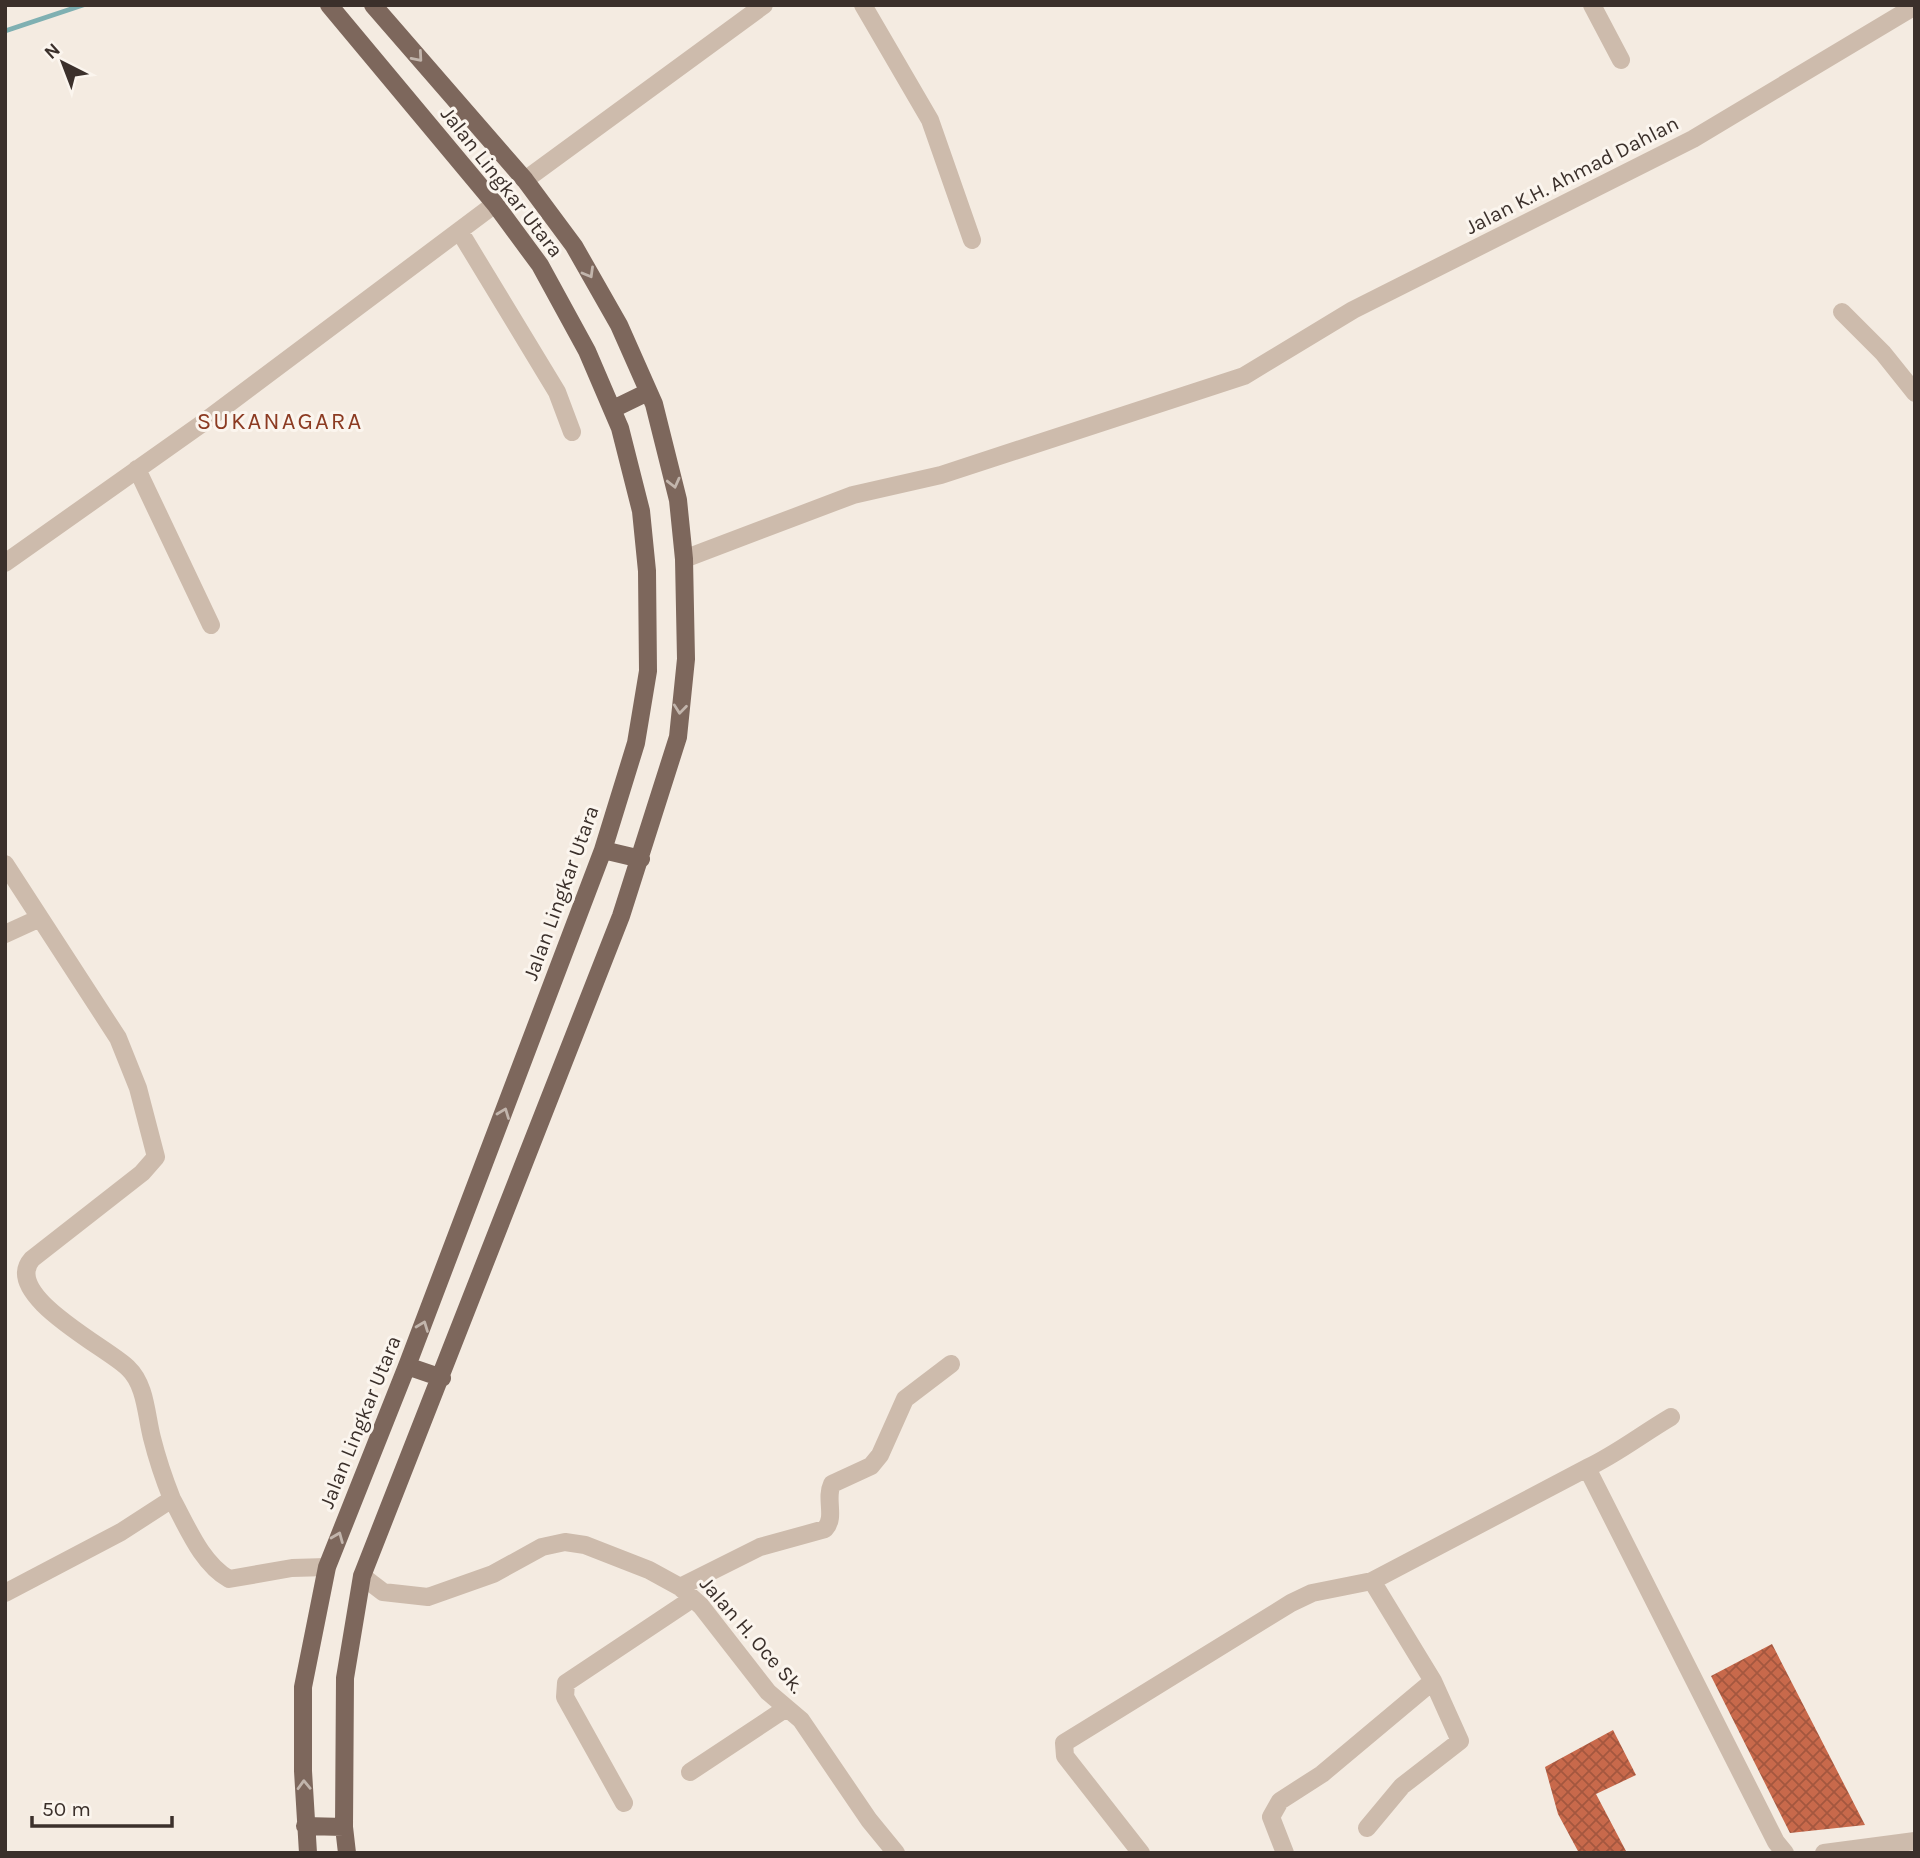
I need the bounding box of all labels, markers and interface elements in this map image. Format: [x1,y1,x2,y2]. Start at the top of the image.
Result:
north arrow [28,28,98,98]
text: N [40,38,65,64]
one-way arrow [410,48,422,61]
street label: Jalan Lingkar Utara [436,102,568,262]
street label: Jalan K.H. Ahmad Dahlan [1461,111,1683,239]
one-way arrow [581,266,594,278]
district label: SUKANAGARA [197,407,363,435]
one-way arrow [665,477,680,489]
one-way arrow [673,703,688,715]
street label: Jalan Lingkar Utara [518,802,604,984]
one-way arrow [496,1108,510,1120]
one-way arrow [414,1321,428,1333]
street label: Jalan Lingkar Utara [314,1332,406,1512]
one-way arrow [330,1532,344,1544]
street label: Jalan H. Oce Sk. [695,1572,809,1698]
one-way arrow [296,1779,311,1790]
scale bar [32,1784,172,1828]
text: 50 m [42,1797,91,1821]

